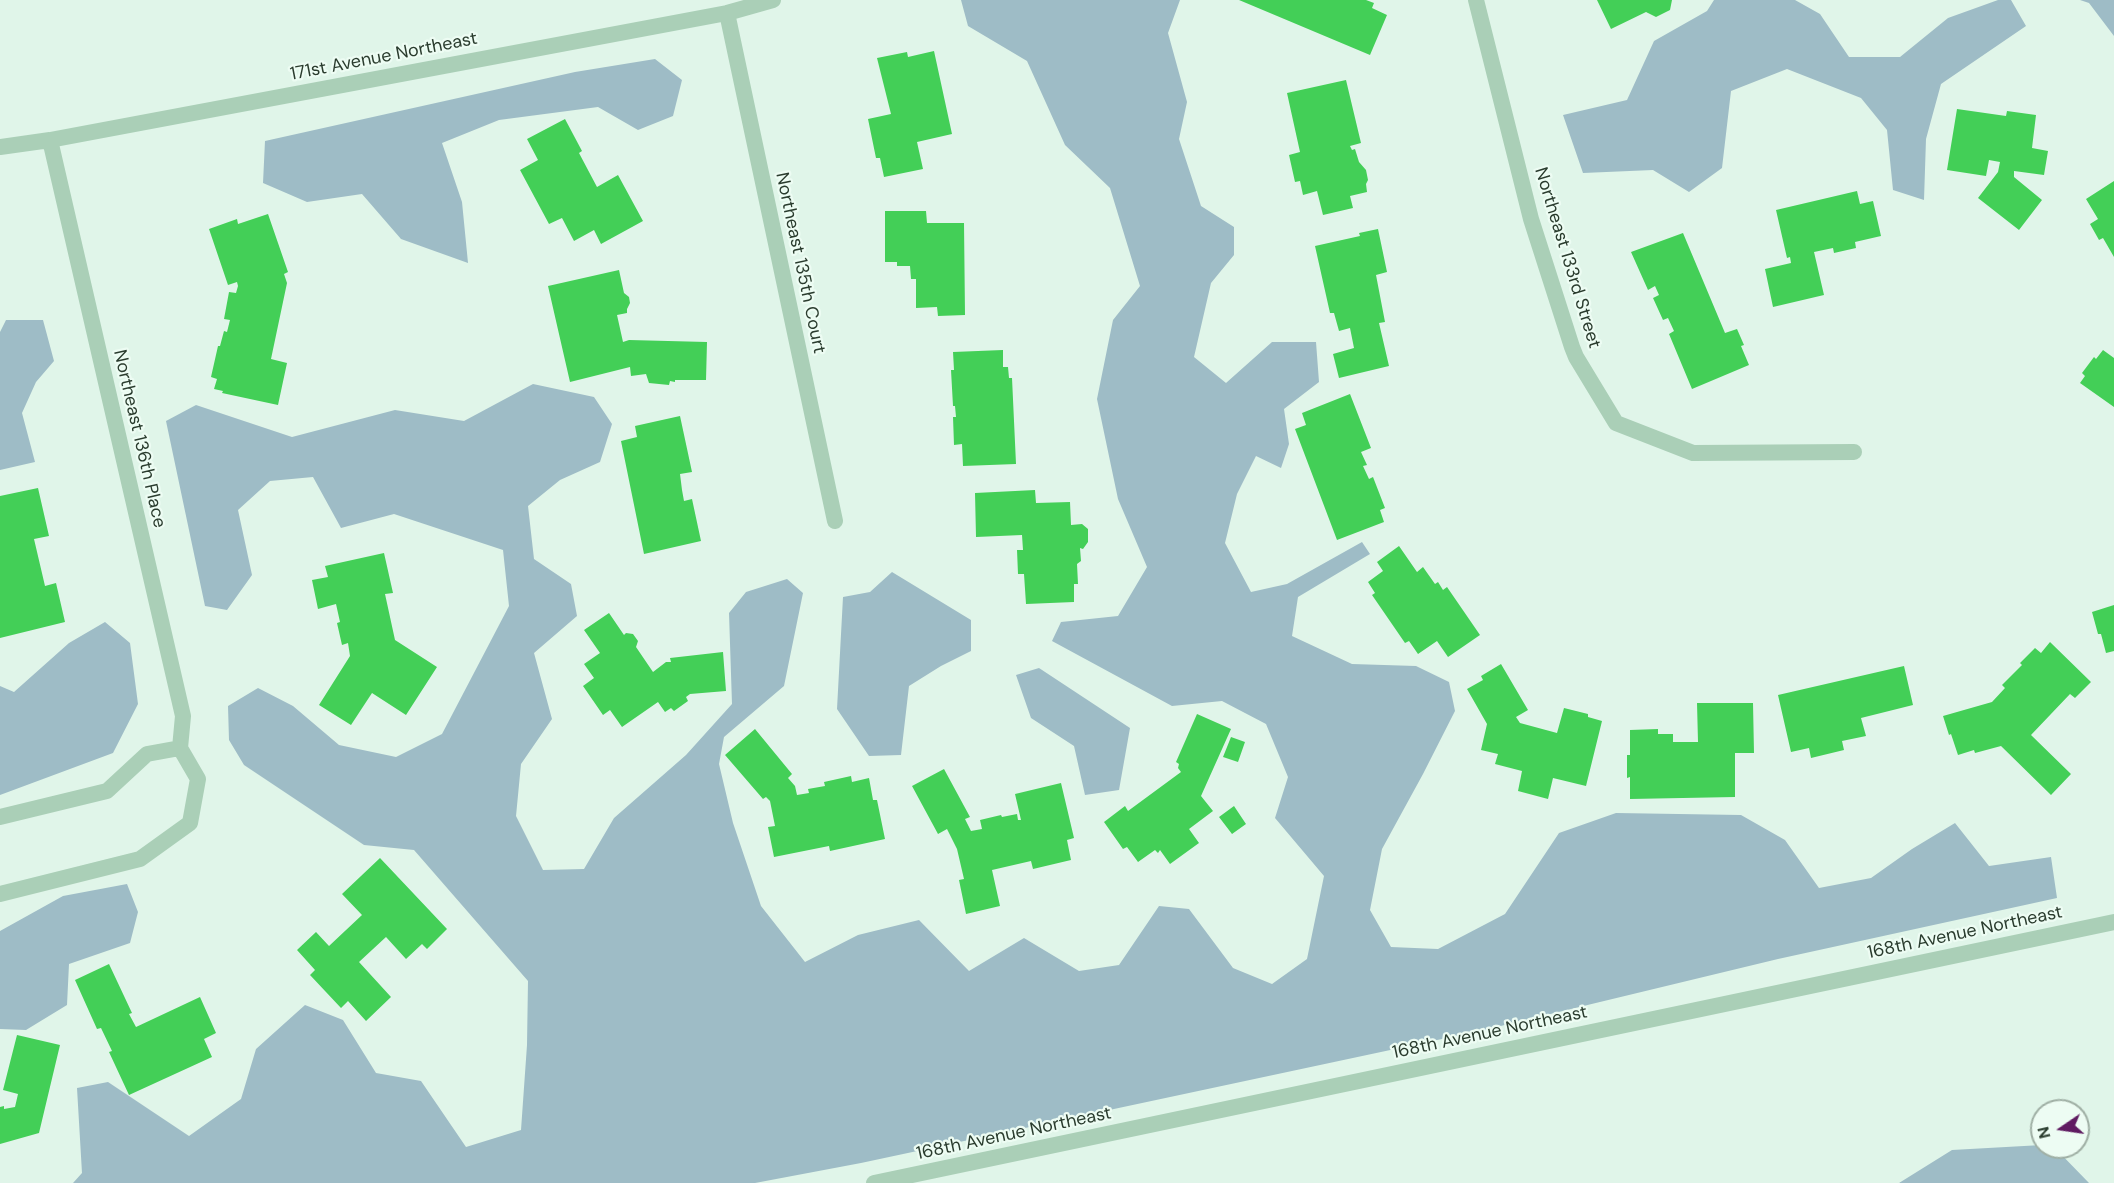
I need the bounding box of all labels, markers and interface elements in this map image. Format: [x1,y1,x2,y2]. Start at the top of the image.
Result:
street label: 171st Avenue Northeast [289,28,479,86]
street label: Northeast 133rd Street [1529,165,1605,351]
street label: Northeast 135th Court [770,170,830,356]
street label: Northeast 136th Place [108,348,170,530]
street label: 168th Avenue Northeast [1865,902,2065,964]
street label: 168th Avenue Northeast [1390,1002,1590,1064]
north arrow [2030,1099,2090,1159]
street label: 168th Avenue Northeast [914,1103,1114,1165]
text: N [2032,1125,2055,1141]

